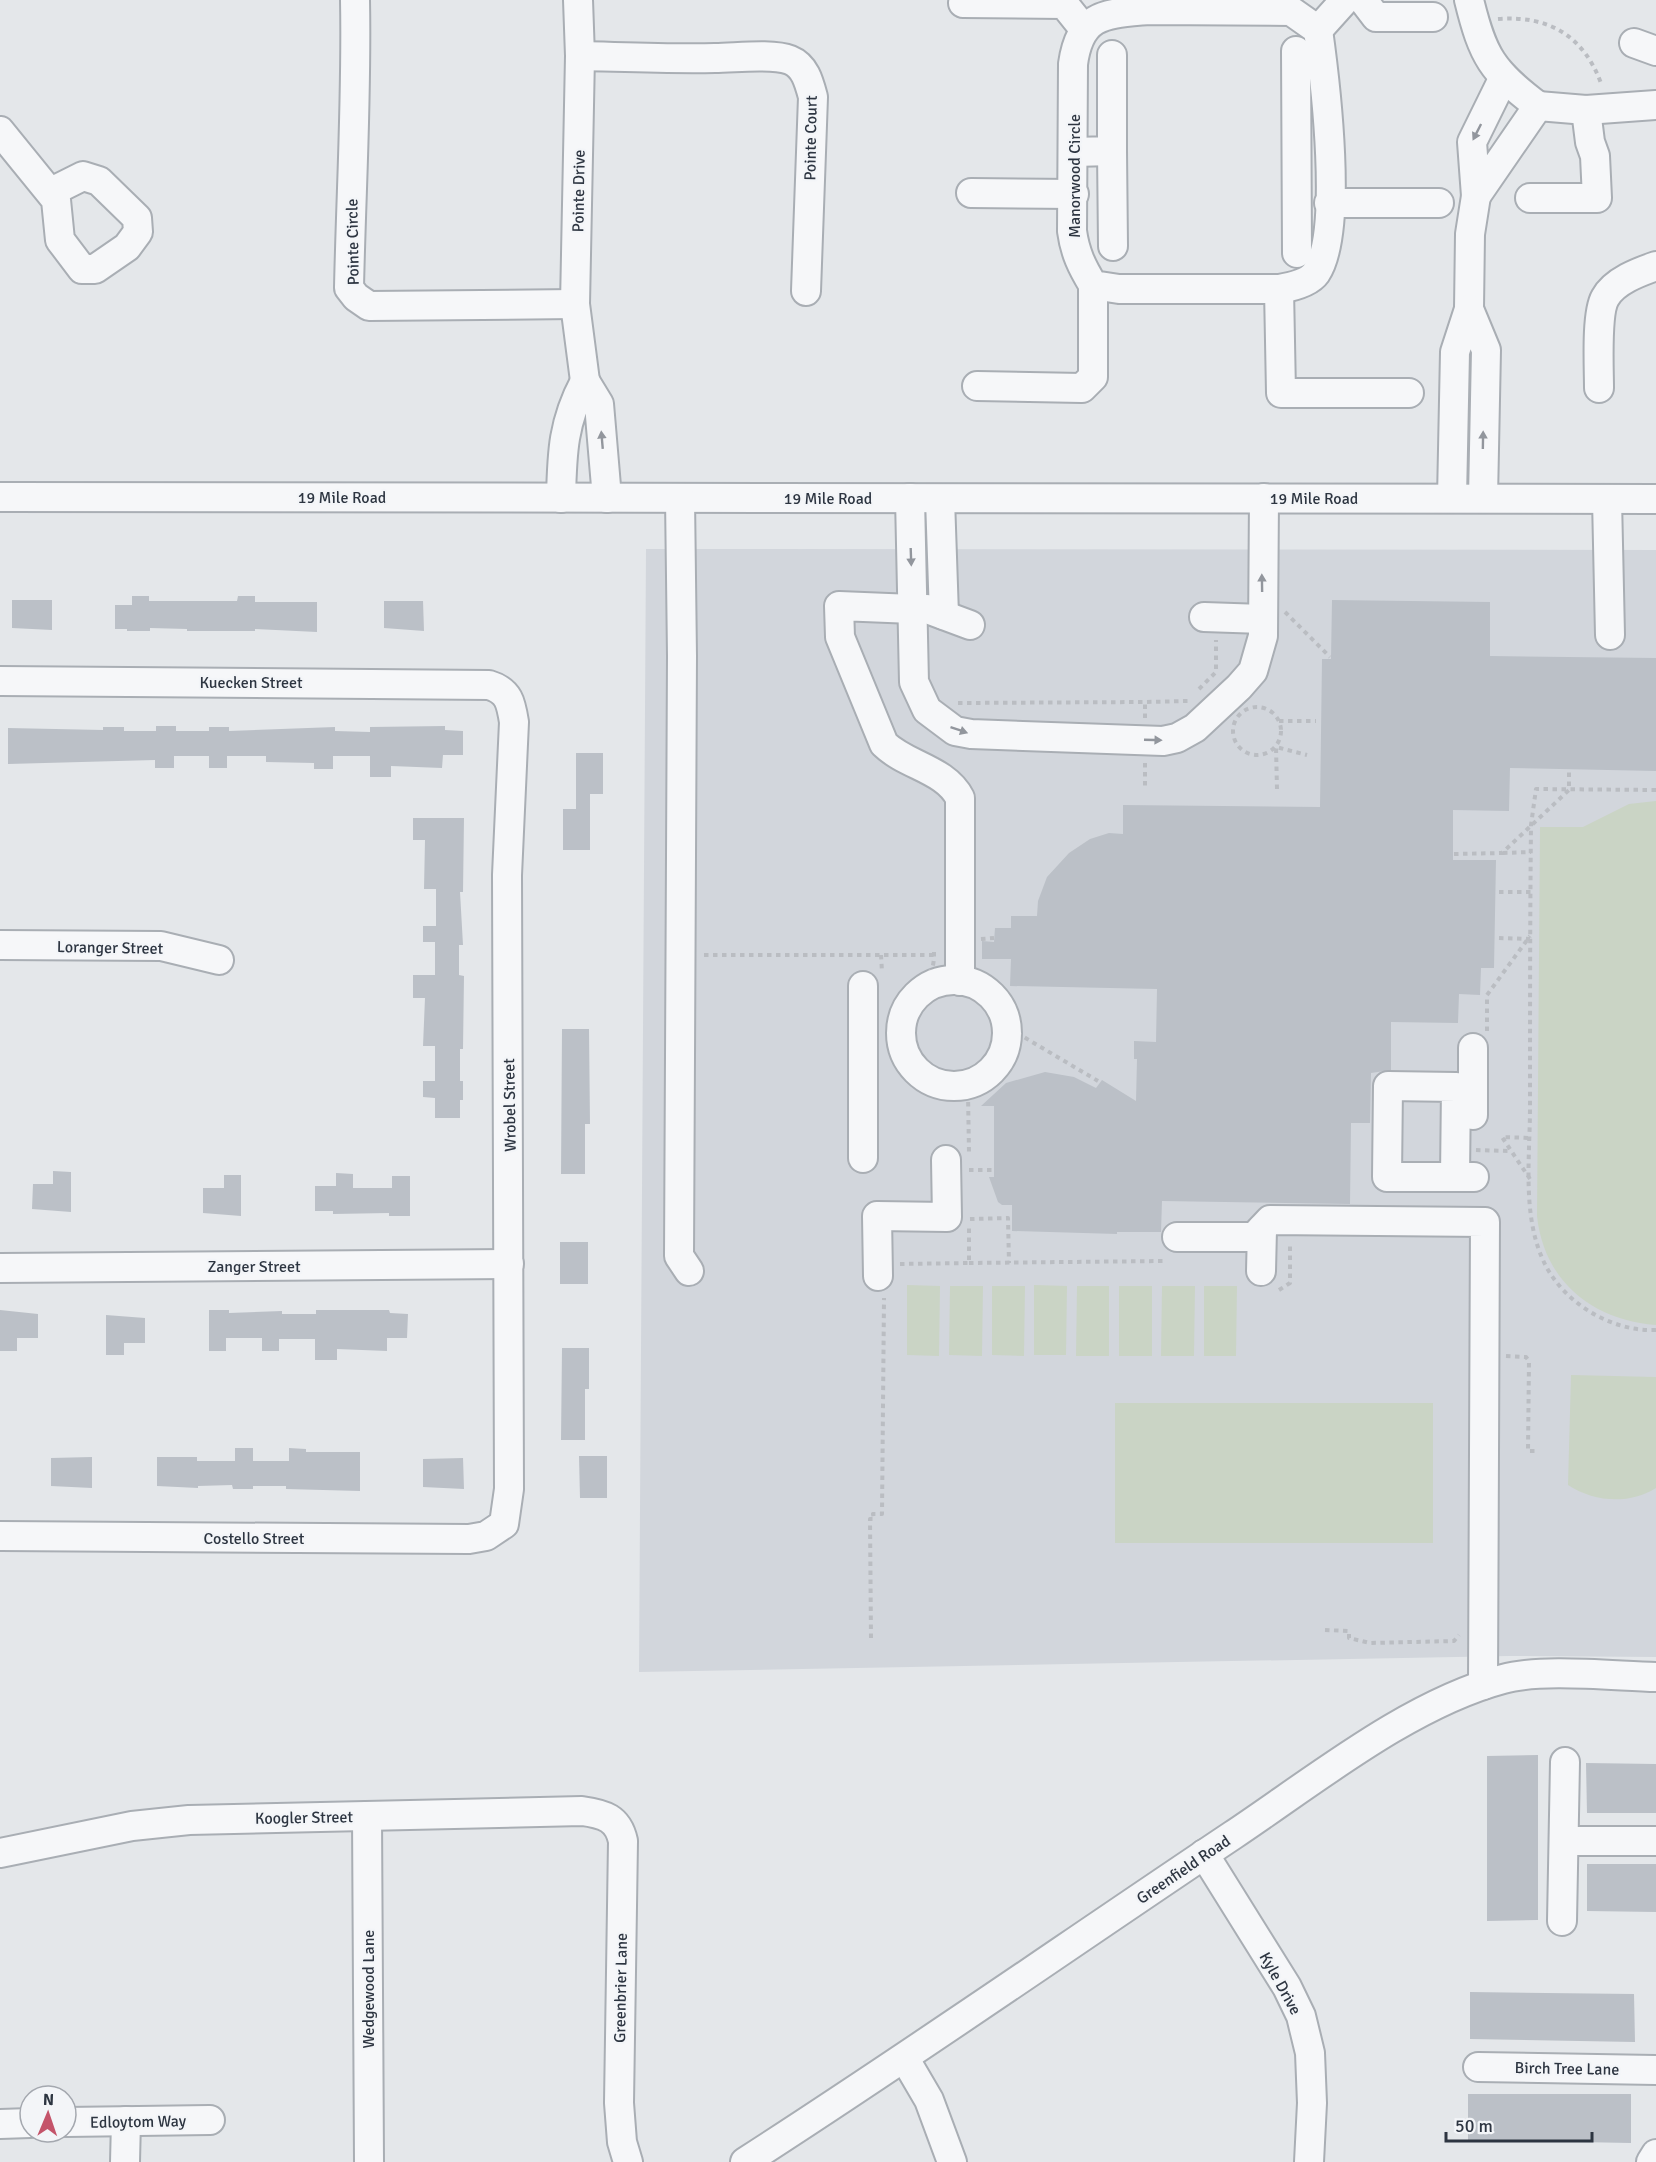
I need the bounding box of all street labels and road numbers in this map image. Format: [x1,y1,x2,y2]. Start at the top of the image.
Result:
street label: Pointe Court [800,95,822,181]
street label: Manorwood Circle [1065,114,1085,238]
street label: Pointe Drive [568,149,590,233]
street label: Pointe Circle [342,198,364,285]
street label: 19 Mile Road [298,488,386,508]
street label: 19 Mile Road [784,489,872,509]
street label: 19 Mile Road [1270,489,1358,509]
street label: Kuecken Street [199,673,303,693]
street label: Loranger Street [57,937,164,959]
street label: Wrobel Street [499,1058,521,1152]
street label: Zanger Street [207,1257,301,1277]
street label: Costello Street [204,1529,305,1549]
street label: Koogler Street [255,1807,354,1829]
street label: Greenfield Road [1133,1831,1234,1909]
street label: Wedgewood Lane [359,1930,379,2048]
street label: Greenbrier Lane [610,1933,632,2043]
street label: Kyle Drive [1255,1949,1306,2018]
street label: Birch Tree Lane [1514,2058,1619,2080]
street label: Edloytom Way [90,2111,187,2133]

